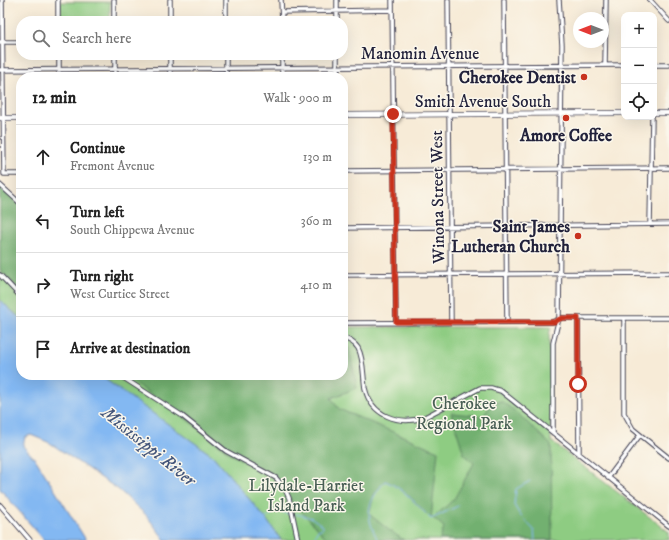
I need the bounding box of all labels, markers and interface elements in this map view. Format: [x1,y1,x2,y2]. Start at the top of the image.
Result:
north arrow [573,12,609,48]
map controls [621,12,657,120]
button: + [621,12,657,48]
search box [16,16,348,60]
icon: search [30,27,52,49]
text: Search here [62,29,131,48]
street label: Manomin Avenue [361,43,479,65]
button: − [621,48,657,84]
place label: Cherokee Dentist [459,67,577,89]
marker: Cherokee Dentist [579,72,589,82]
button: locate [621,84,657,120]
text: 12 min [32,87,76,109]
text: Walk · 900 m [263,90,332,106]
street label: Smith Avenue South [415,91,551,113]
route end [384,105,402,123]
marker: Amore Coffee [561,113,571,123]
place label: Amore Coffee [519,125,612,147]
street label: Winona Street West [426,129,450,265]
text: Continue [70,139,125,158]
icon: ahead [32,146,54,168]
text: 130 m [303,149,332,165]
text: Fremont Avenue [70,158,155,174]
text: Turn left [70,203,124,222]
icon: left [32,210,54,232]
text: 360 m [301,213,332,229]
place label: Saint James Lutheran Church [451,216,570,258]
text: South Chippewa Avenue [70,222,195,238]
marker: Saint James Lutheran Church [573,231,583,241]
text: Turn right [70,267,133,286]
icon: right [32,274,54,296]
text: 410 m [300,277,332,293]
text: West Curtice Street [70,286,170,302]
icon: arrive [32,338,54,360]
text: Arrive at destination [70,339,190,358]
route start [569,375,587,393]
park label: Cherokee Regional Park [416,393,512,435]
water label: Mississippi River [95,401,201,492]
park label: Lilydale-Harriet Island Park [248,475,364,517]

